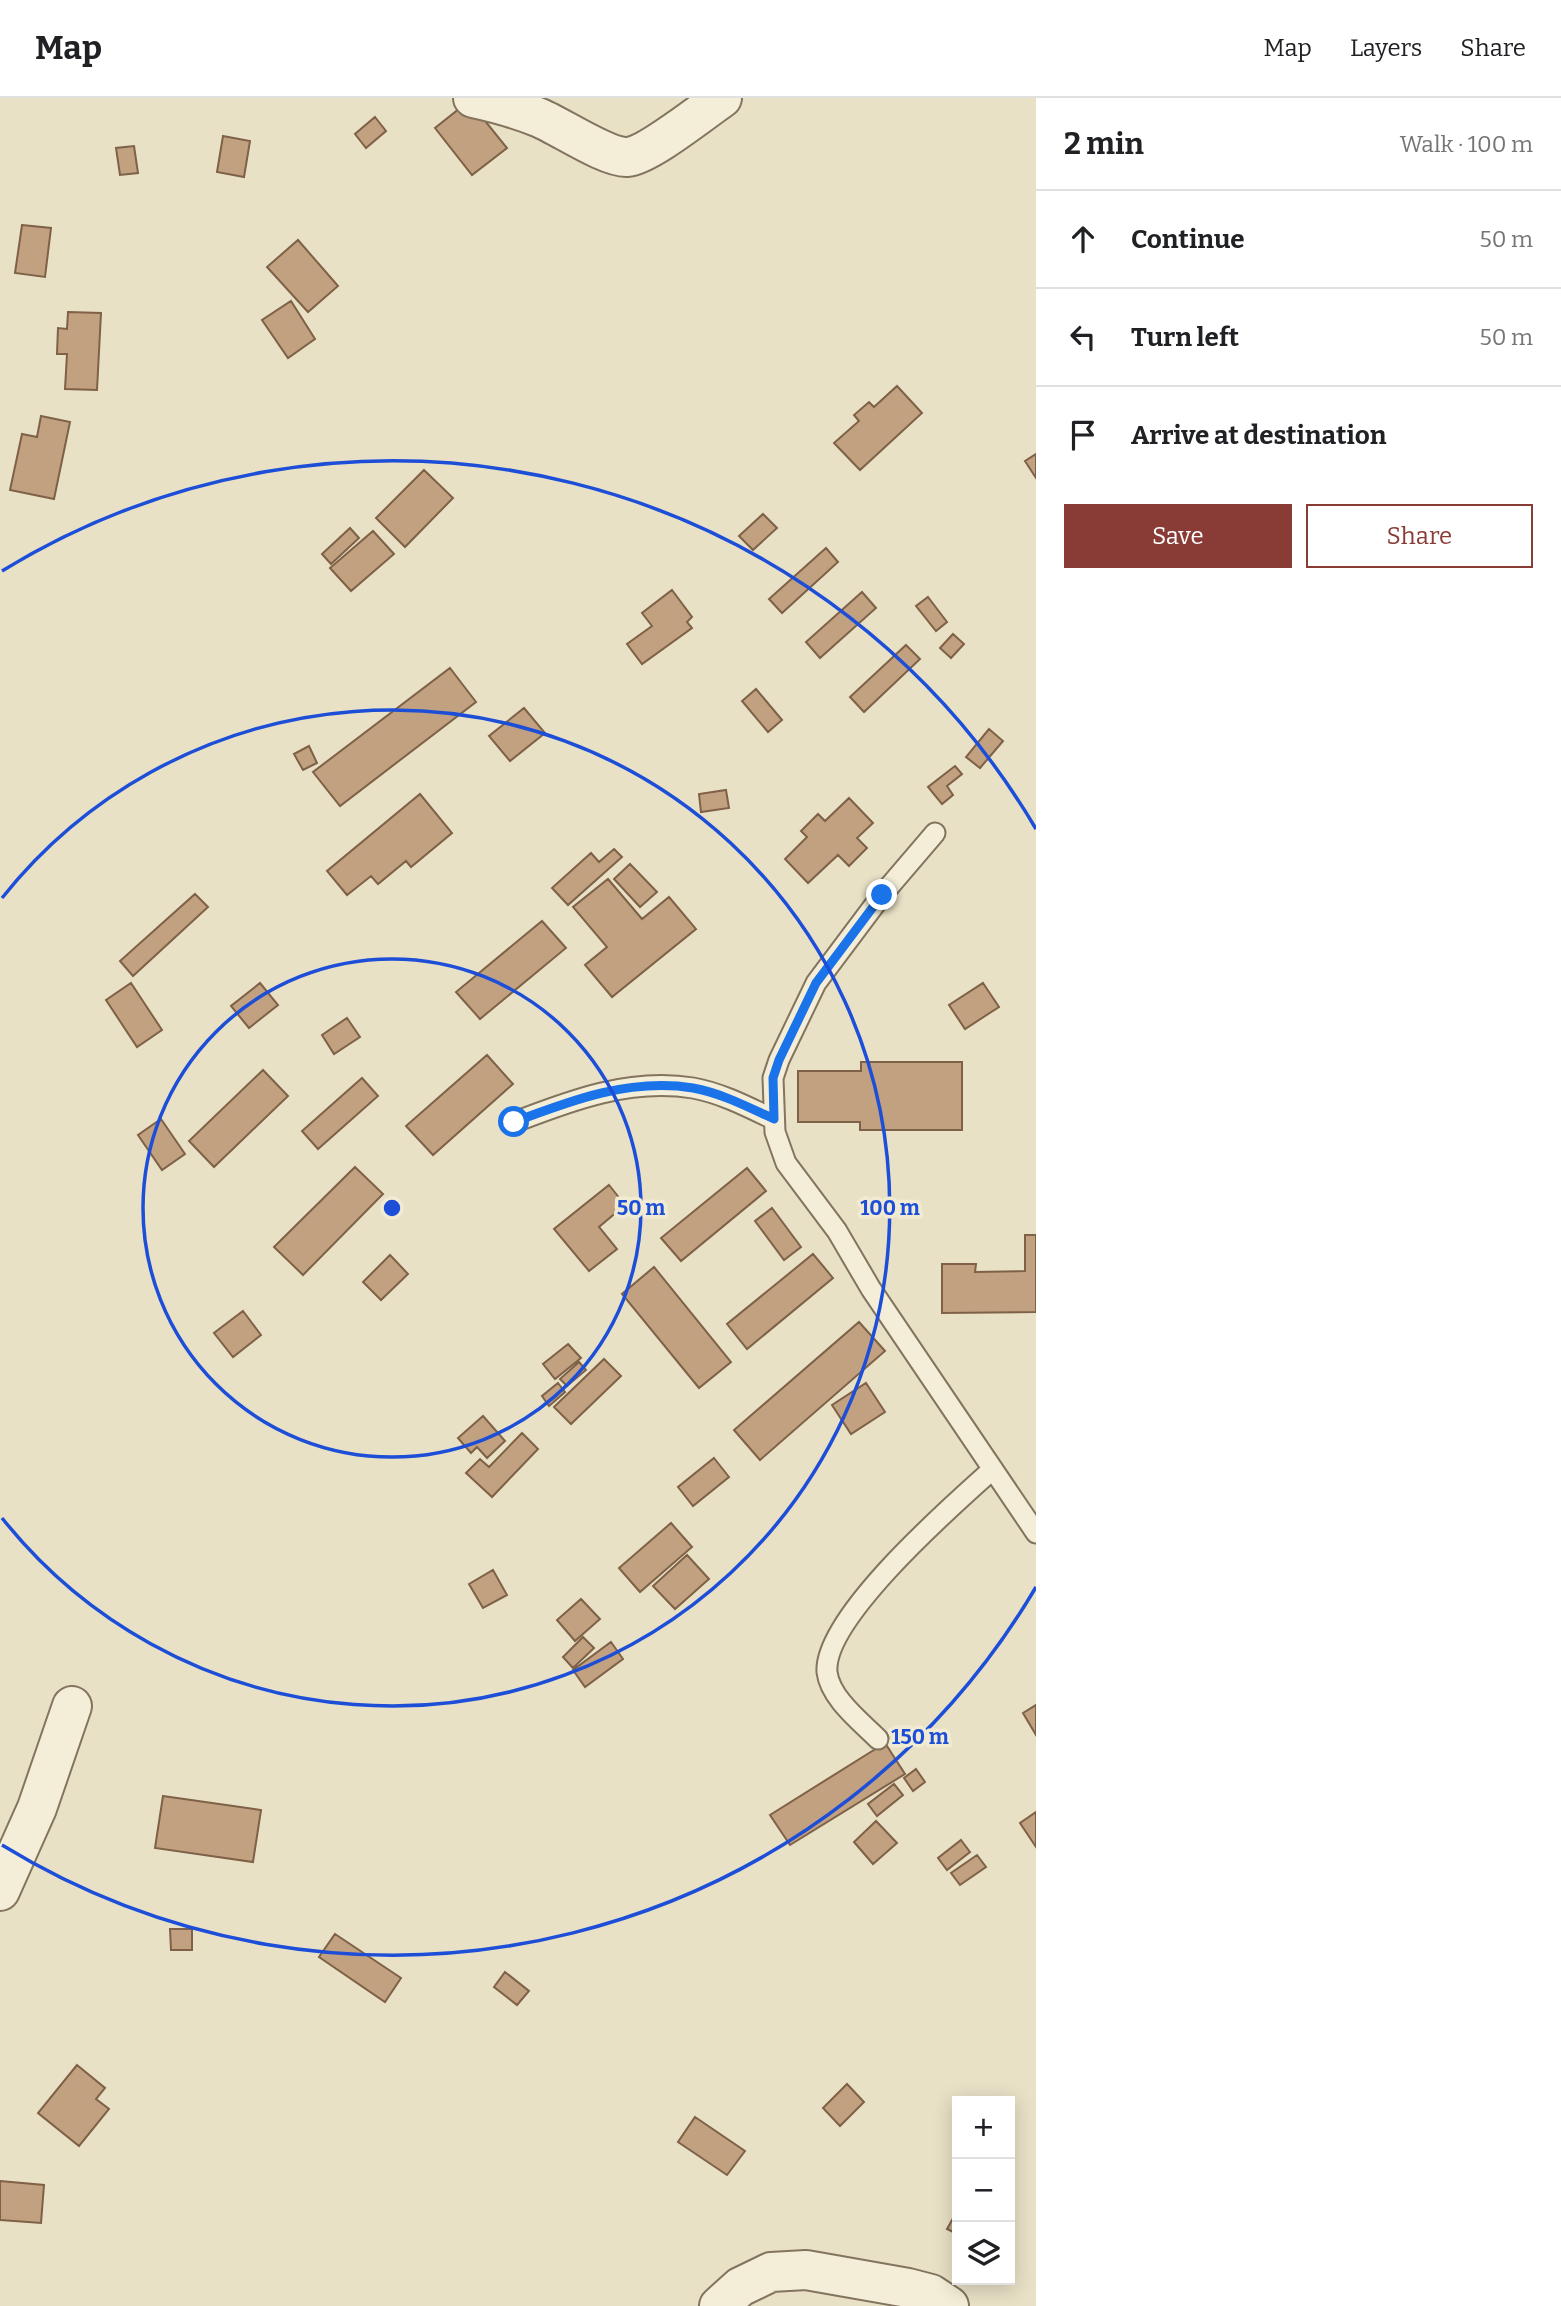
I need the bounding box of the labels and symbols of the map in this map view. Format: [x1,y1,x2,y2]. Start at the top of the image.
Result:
route end [866,879,897,910]
route start [498,1106,529,1137]
text: 50 m [617,1195,665,1221]
text: 100 m [860,1195,920,1221]
centre of rings [380,1196,404,1220]
text: 150 m [891,1724,949,1750]

